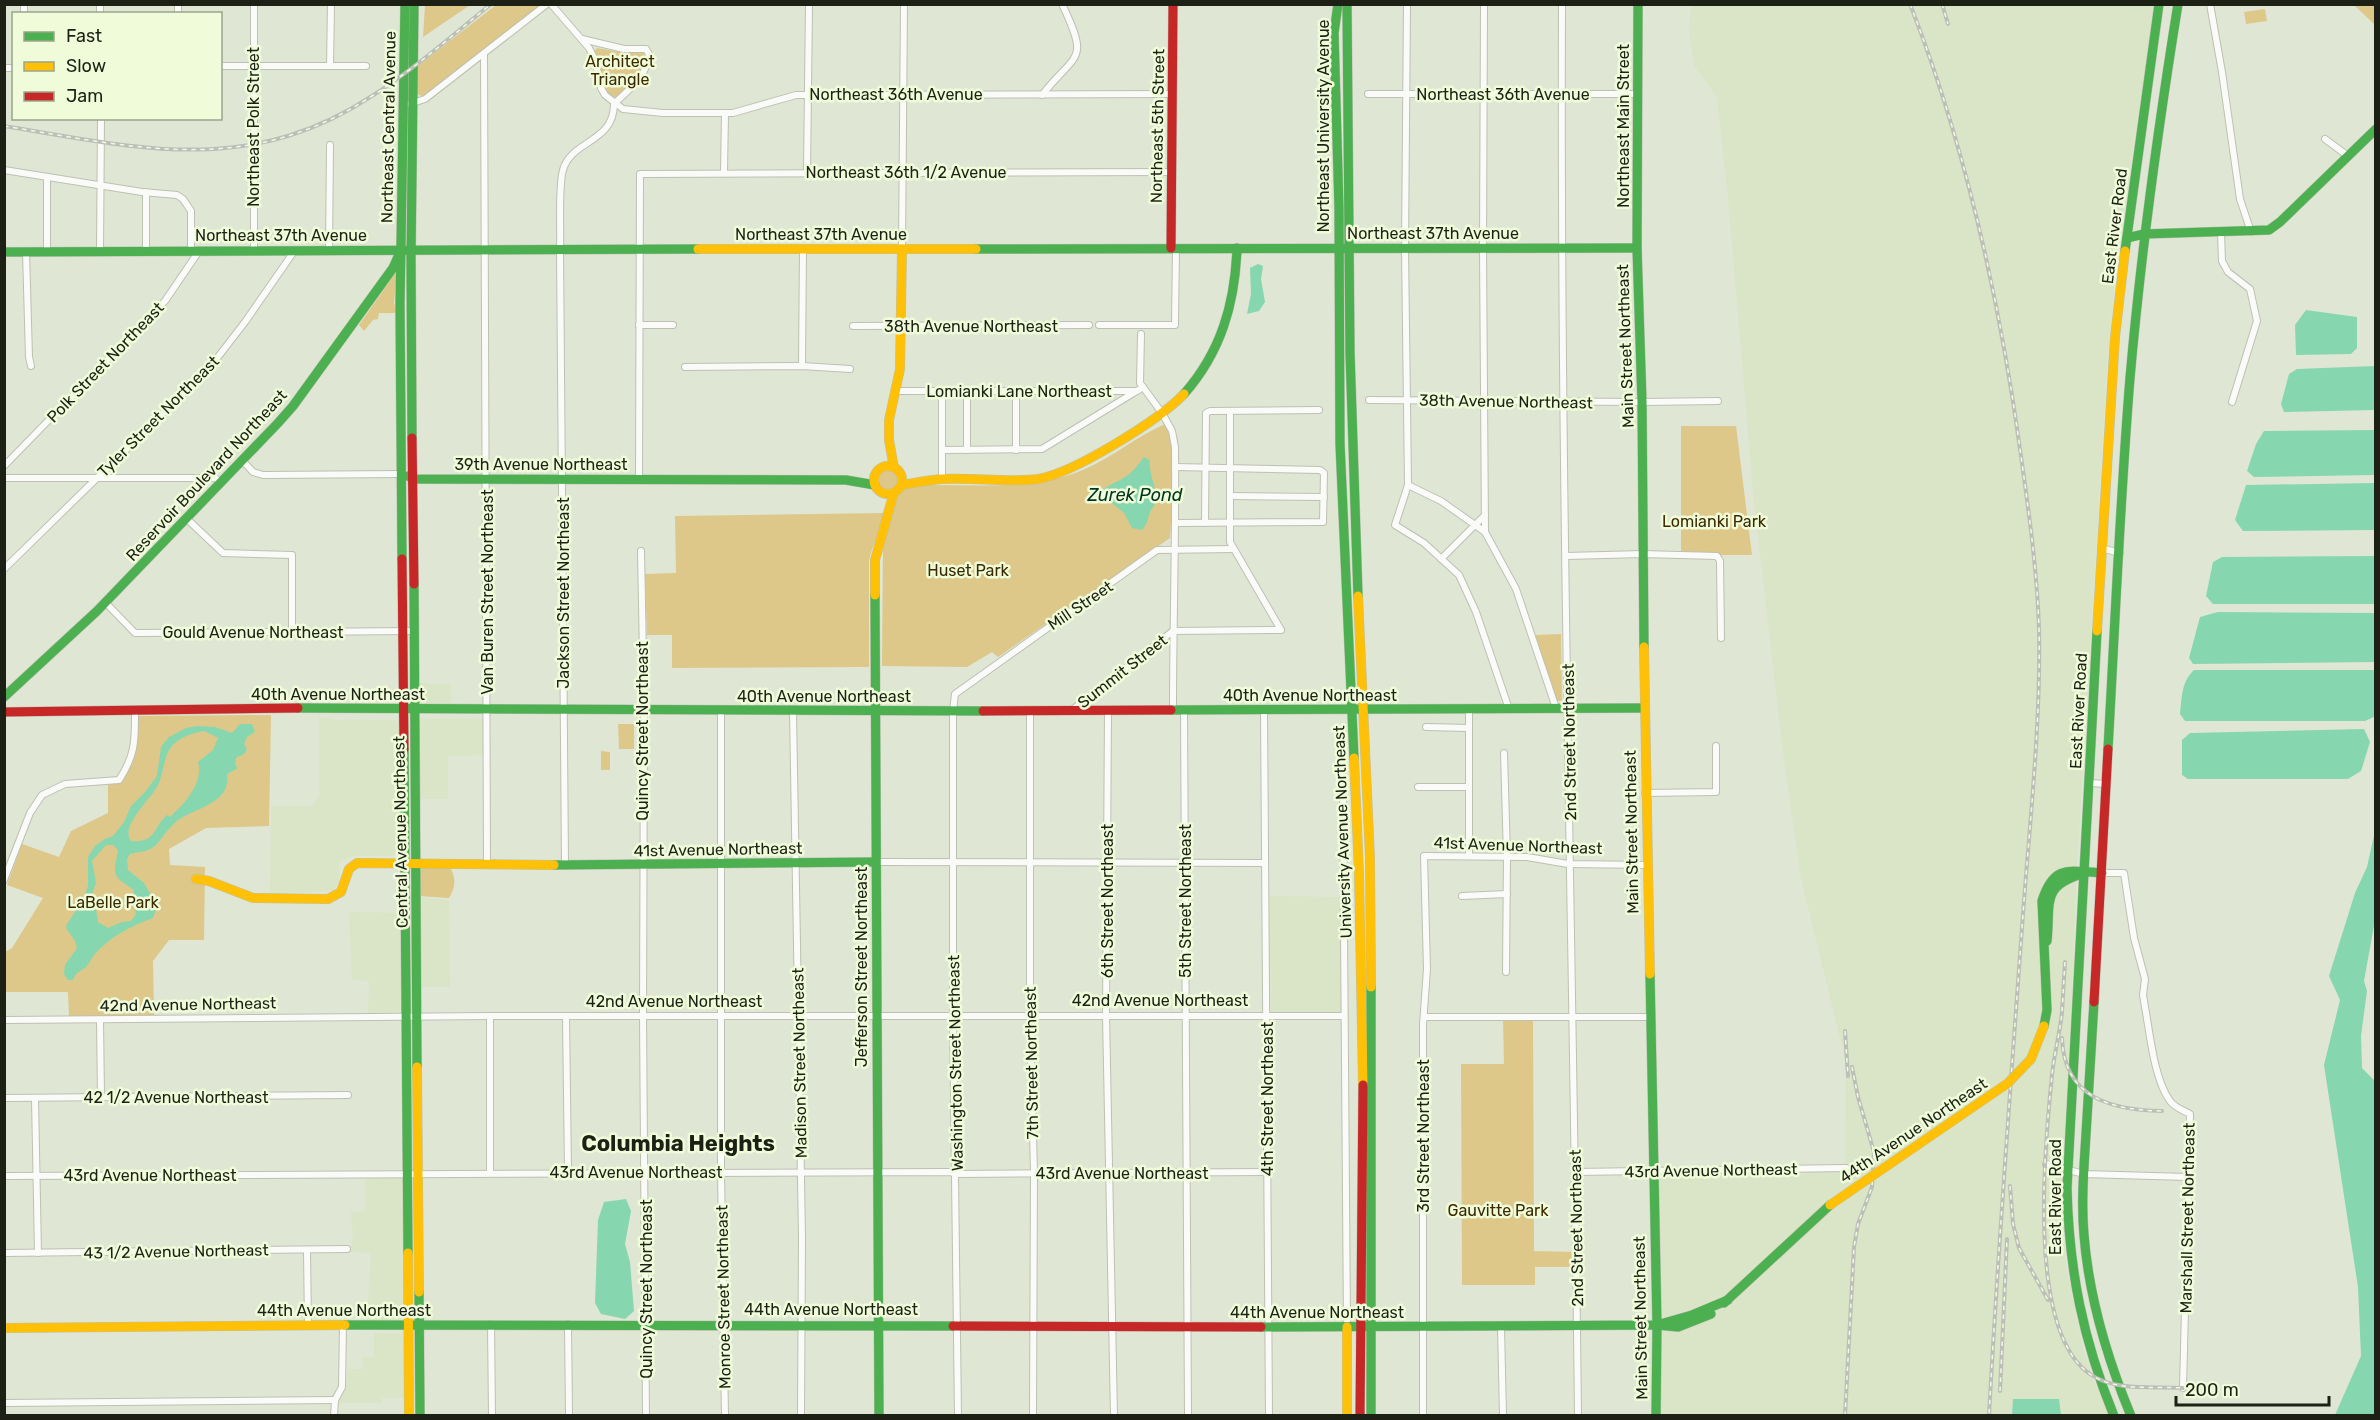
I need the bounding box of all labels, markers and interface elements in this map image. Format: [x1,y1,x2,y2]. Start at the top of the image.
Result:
legend [12,12,222,120]
street label: Northeast University Avenue [1314,19,1333,233]
text: Fast [66,25,102,47]
street label: Northeast Central Avenue [377,31,400,223]
street label: Northeast Main Street [1614,44,1633,208]
street label: Northeast Polk Street [244,47,263,207]
street label: Northeast 5th Street [1147,49,1168,203]
park label: Architect Triangle [585,52,655,89]
text: Slow [66,55,106,77]
text: Jam [66,85,103,107]
street label: Northeast 36th Avenue [809,85,983,104]
street label: Northeast 36th Avenue [1416,85,1590,104]
street label: Northeast 36th 1/2 Avenue [806,163,1007,182]
street label: East River Road [2098,167,2131,285]
street label: Northeast 37th Avenue [1347,224,1519,243]
street label: Northeast 37th Avenue [735,225,907,244]
street label: Northeast 37th Avenue [195,226,367,245]
street label: Main Street Northeast [1613,264,1638,428]
street label: Polk Street Northeast [43,298,168,426]
street label: 38th Avenue Northeast [884,317,1058,336]
street label: Tyler Street Northeast [94,352,223,481]
street label: Lomianki Lane Northeast [926,382,1112,401]
street label: Reservoir Boulevard Northeast [122,386,291,565]
street label: 38th Avenue Northeast [1419,390,1593,413]
street label: 39th Avenue Northeast [454,455,628,474]
water label: Zurek Pond [1086,484,1183,506]
street label: Van Buren Street Northeast [478,489,497,695]
street label: Jackson Street Northeast [554,497,573,689]
park label: Lomianki Park [1662,512,1767,531]
park label: Huset Park [927,561,1010,580]
street label: Mill Street [1044,577,1116,634]
street label: Gould Avenue Northeast [162,623,344,642]
street label: Summit Street [1074,631,1171,712]
street label: Quincy Street Northeast [633,641,652,821]
street label: East River Road [2066,652,2091,770]
street label: 2nd Street Northeast [1559,663,1580,821]
street label: 40th Avenue Northeast [251,685,425,704]
street label: 40th Avenue Northeast [1223,686,1397,705]
street label: 40th Avenue Northeast [737,687,911,706]
street label: University Avenue Northeast [1329,725,1356,939]
street label: Central Avenue Northeast [389,736,412,928]
street label: Main Street Northeast [1621,750,1642,914]
street label: 6th Street Northeast [1098,824,1117,978]
street label: 5th Street Northeast [1176,824,1195,978]
street label: 41st Avenue Northeast [1433,833,1603,858]
street label: 41st Avenue Northeast [633,839,803,860]
street label: Jefferson Street Northeast [852,867,871,1067]
park label: LaBelle Park [67,893,159,912]
street label: Washington Street Northeast [944,955,967,1171]
street label: Madison Street Northeast [788,968,811,1158]
street label: 7th Street Northeast [1021,986,1042,1140]
street label: 42nd Avenue Northeast [1072,991,1248,1010]
street label: 42nd Avenue Northeast [586,992,762,1011]
street label: 42nd Avenue Northeast [100,993,276,1016]
street label: 4th Street Northeast [1258,1022,1277,1176]
street label: 3rd Street Northeast [1414,1059,1433,1213]
street label: 44th Avenue Northeast [1836,1074,1991,1187]
street label: 42 1/2 Avenue Northeast [83,1088,269,1107]
street label: Marshall Street Northeast [2176,1122,2199,1314]
district label: Columbia Heights [581,1130,775,1157]
street label: East River Road [2046,1139,2065,1255]
street label: 2nd Street Northeast [1566,1149,1587,1307]
street label: 43rd Avenue Northeast [1624,1159,1798,1182]
street label: 43rd Avenue Northeast [549,1163,723,1182]
street label: 43rd Avenue Northeast [1035,1164,1209,1183]
street label: 43rd Avenue Northeast [63,1166,237,1185]
street label: Quincy Street Northeast [637,1199,656,1379]
park label: Gauvitte Park [1448,1201,1549,1220]
street label: Monroe Street Northeast [712,1205,735,1389]
street label: Main Street Northeast [1630,1236,1651,1400]
street label: 43 1/2 Avenue Northeast [83,1240,269,1263]
street label: 44th Avenue Northeast [744,1300,918,1319]
street label: 44th Avenue Northeast [257,1301,431,1320]
street label: 44th Avenue Northeast [1230,1303,1404,1322]
scale bar [2176,1369,2329,1407]
text: 200 m [2185,1379,2239,1401]

